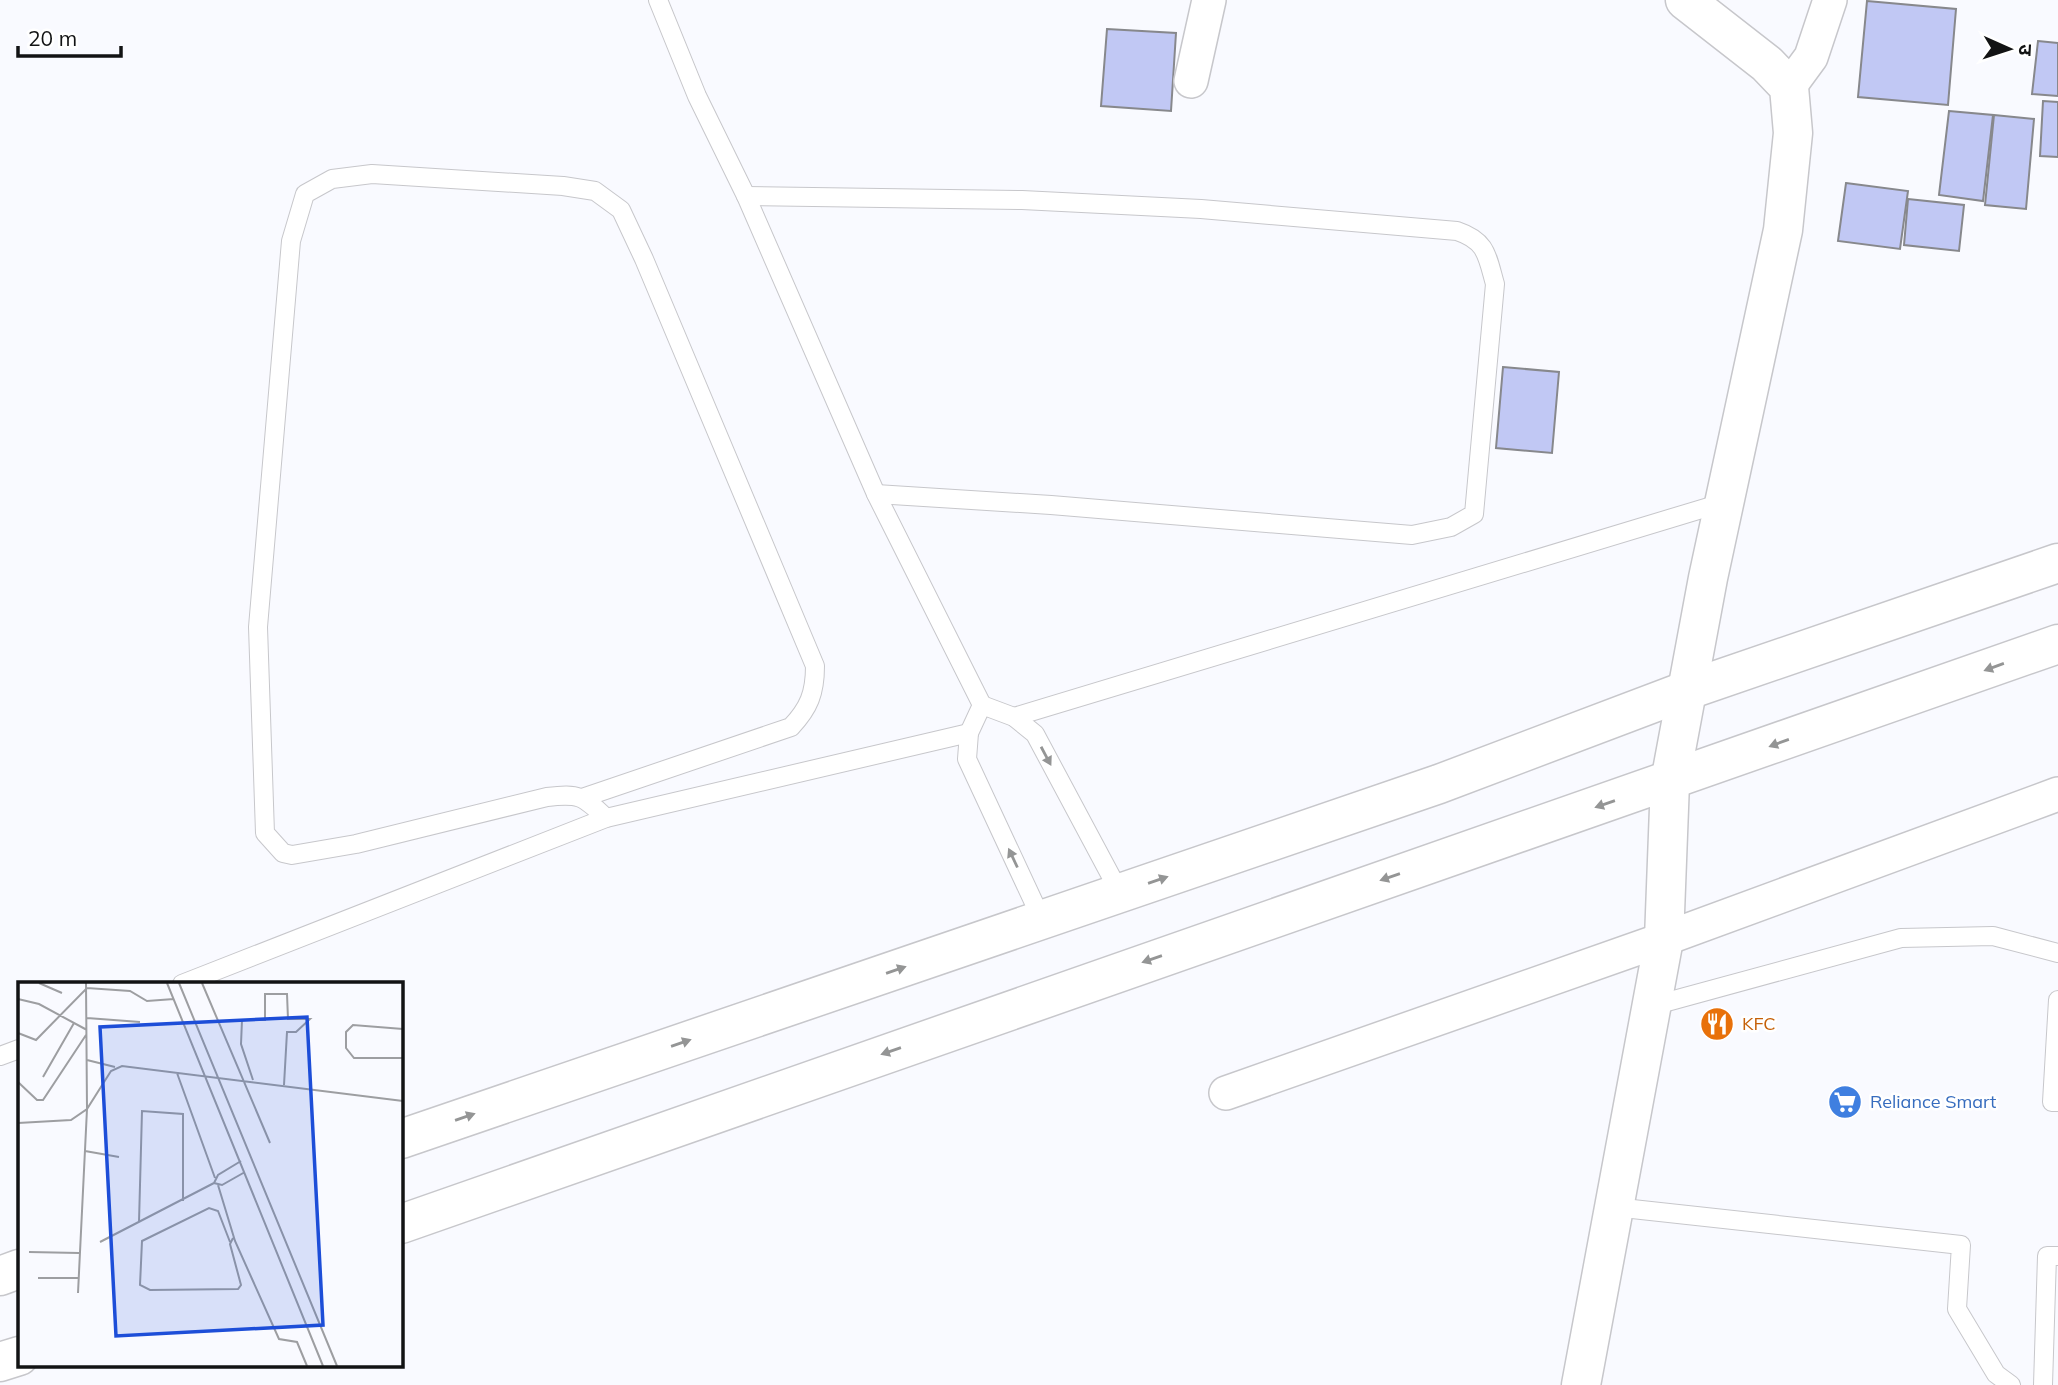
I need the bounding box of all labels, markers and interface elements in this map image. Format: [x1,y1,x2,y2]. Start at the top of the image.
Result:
scale bar [18,14,121,58]
north arrow [1974,14,2044,84]
text: 20 m [28,25,77,51]
text: उ [2014,44,2038,57]
one-way arrow [1983,662,2004,673]
one-way arrow [1769,738,1790,749]
one-way arrow [1041,746,1052,766]
one-way arrow [1594,799,1615,810]
one-way arrow [1007,848,1019,868]
one-way arrow [1379,872,1400,883]
one-way arrow [1147,874,1168,885]
one-way arrow [1141,954,1162,965]
one-way arrow [886,964,907,975]
inset map [18,982,402,1368]
restaurant icon: KFC [1698,1005,1736,1043]
place label: KFC [1742,1012,1776,1035]
one-way arrow [670,1037,691,1048]
one-way arrow [880,1046,901,1057]
supermarket icon: Reliance Smart [1826,1083,1864,1121]
place label: Reliance Smart [1870,1090,1996,1113]
one-way arrow [455,1111,476,1122]

